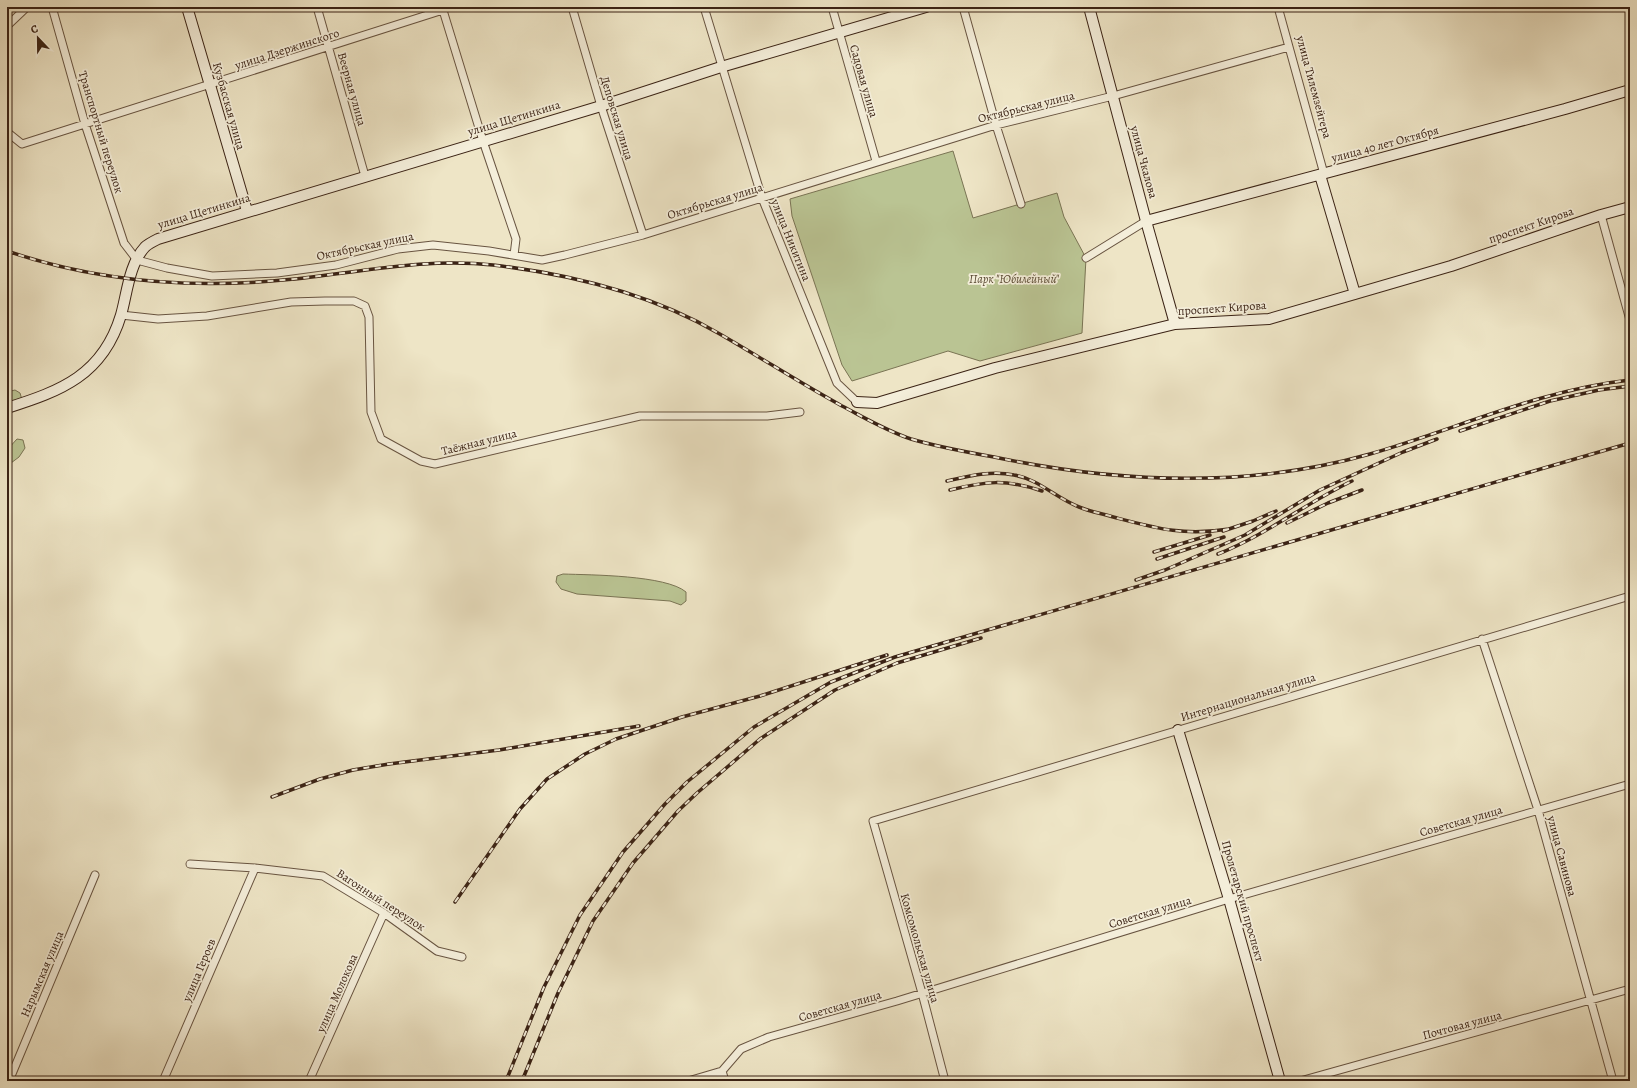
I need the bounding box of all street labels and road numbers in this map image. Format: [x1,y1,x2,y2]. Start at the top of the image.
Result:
street label: улица Дзержинского [232,25,341,74]
street label: улица Тилемзейгера [1292,33,1336,141]
street label: Садовая улица [846,43,882,120]
street label: Веерная улица [334,50,370,128]
street label: Кузбасская улица [209,60,249,152]
street label: Транспортный переулок [75,69,127,195]
street label: Деповская улица [597,74,638,163]
street label: Октябрьская улица [976,87,1076,127]
street label: улица Щетинкина [465,96,563,140]
street label: улица 40 лет Октября [1329,122,1440,166]
street label: улица Чкалова [1126,123,1162,201]
street label: Октябрьская улица [665,179,765,223]
street label: улица Щетинкина [155,189,253,233]
street label: улица Никитина [767,196,815,284]
street label: проспект Кирова [1486,203,1576,247]
street label: Октябрьская улица [315,228,416,264]
street label: проспект Кирова [1177,297,1267,319]
street label: Таёжная улица [440,425,519,459]
street label: Интернациональная улица [1179,669,1318,725]
street label: Советская улица [1418,801,1505,840]
street label: улица Савинова [1543,813,1581,899]
street label: Пролетарский проспект [1218,838,1268,964]
street label: Вагонный переулок [333,865,429,935]
street label: Комсомольская улица [897,891,943,1005]
street label: Советская улица [1107,892,1194,932]
street label: Нарымская улица [17,928,68,1020]
street label: улица Героев [178,936,220,1005]
street label: улица Молокова [312,951,362,1036]
street label: Советская улица [797,986,884,1025]
street label: Почтовая улица [1421,1007,1504,1043]

